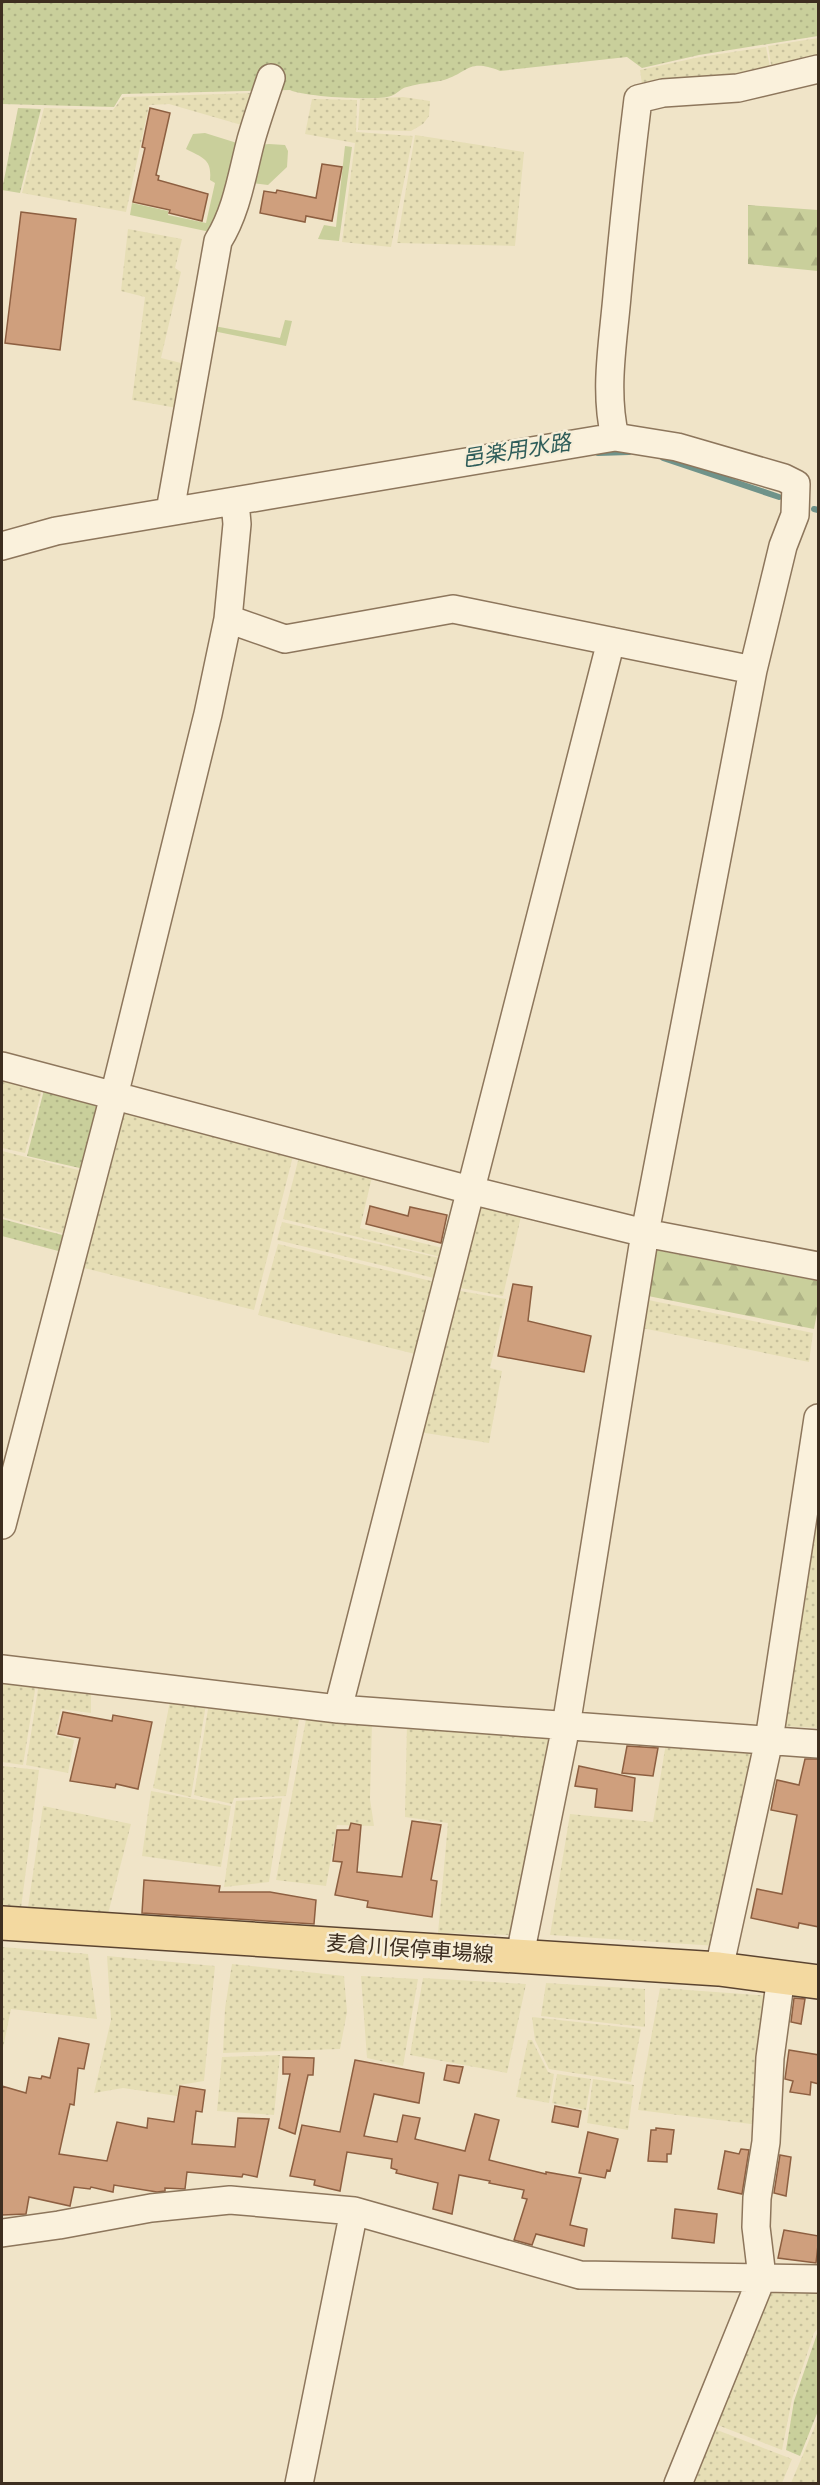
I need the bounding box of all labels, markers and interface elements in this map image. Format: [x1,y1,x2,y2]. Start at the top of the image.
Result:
water label: 邑楽用水路 [459,425,575,472]
street label: 麦倉川俣停車場線 [325,1928,495,1968]

